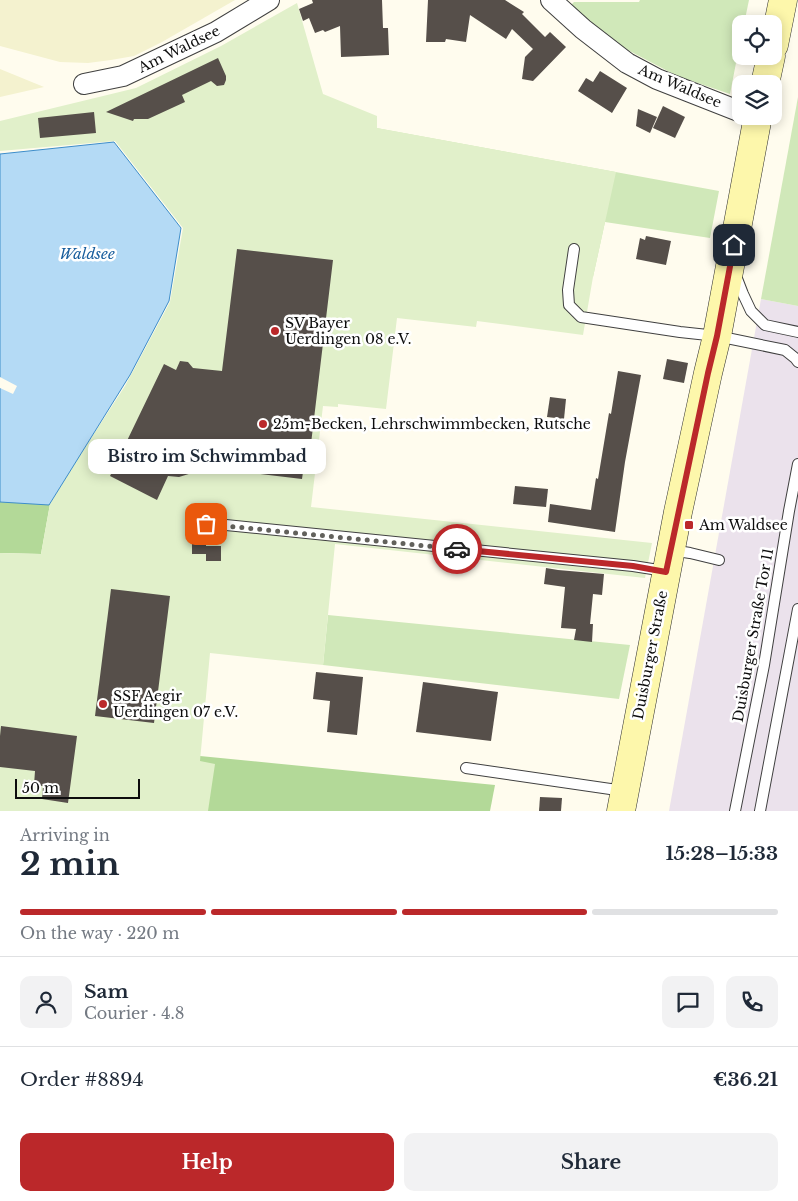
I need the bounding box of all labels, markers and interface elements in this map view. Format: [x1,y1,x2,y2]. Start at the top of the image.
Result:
map controls [732,15,782,125]
button: locate [732,15,782,65]
street label: Am Waldsee [134,21,223,77]
street label: Am Waldsee [635,60,724,112]
button: layers [732,75,782,125]
pin [713,224,755,266]
icon: home [720,231,748,259]
water label: Waldsee [59,244,115,263]
place label: SV Bayer Uerdingen 08 e.V. [285,314,412,348]
marker: SV Bayer Uerdingen 08 e.V. [269,325,281,337]
place label: 25m-Becken, Lehrschwimmbecken, Rutsche [273,415,591,433]
marker: 25m-Becken, Lehrschwimmbecken, Rutsche [257,418,269,430]
callout: Bistro im Schwimmbad [87,439,325,474]
text: Bistro im Schwimmbad [107,446,307,466]
pin [185,503,227,545]
icon: bag [192,510,220,538]
place label: Am Waldsee [698,516,788,534]
marker: Am Waldsee [683,519,695,531]
courier [432,524,482,574]
icon: car [443,535,471,563]
street label: Duisburger Straße Tor 11 [729,547,777,723]
street label: Duisburger Straße [629,589,671,721]
place label: SSF Aegir Uerdingen 07 e.V. [113,687,238,721]
marker: SSF Aegir Uerdingen 07 e.V. [97,698,109,710]
scale bar [15,776,140,799]
text: 50 m [22,779,59,797]
text: Arriving in [20,825,110,845]
text: 15:28–15:33 [666,842,778,865]
text: 2 min [20,844,120,884]
text: On the way · 220 m [20,923,180,943]
button: person [20,976,72,1028]
button: chat [662,976,714,1028]
button: phone [726,976,778,1028]
text: Sam [84,980,129,1003]
text: Courier · 4.8 [84,1003,185,1023]
text: Order #8894 [20,1068,144,1091]
text: €36.21 [713,1068,778,1091]
button: Help [20,1133,394,1191]
button: Share [404,1133,778,1191]

